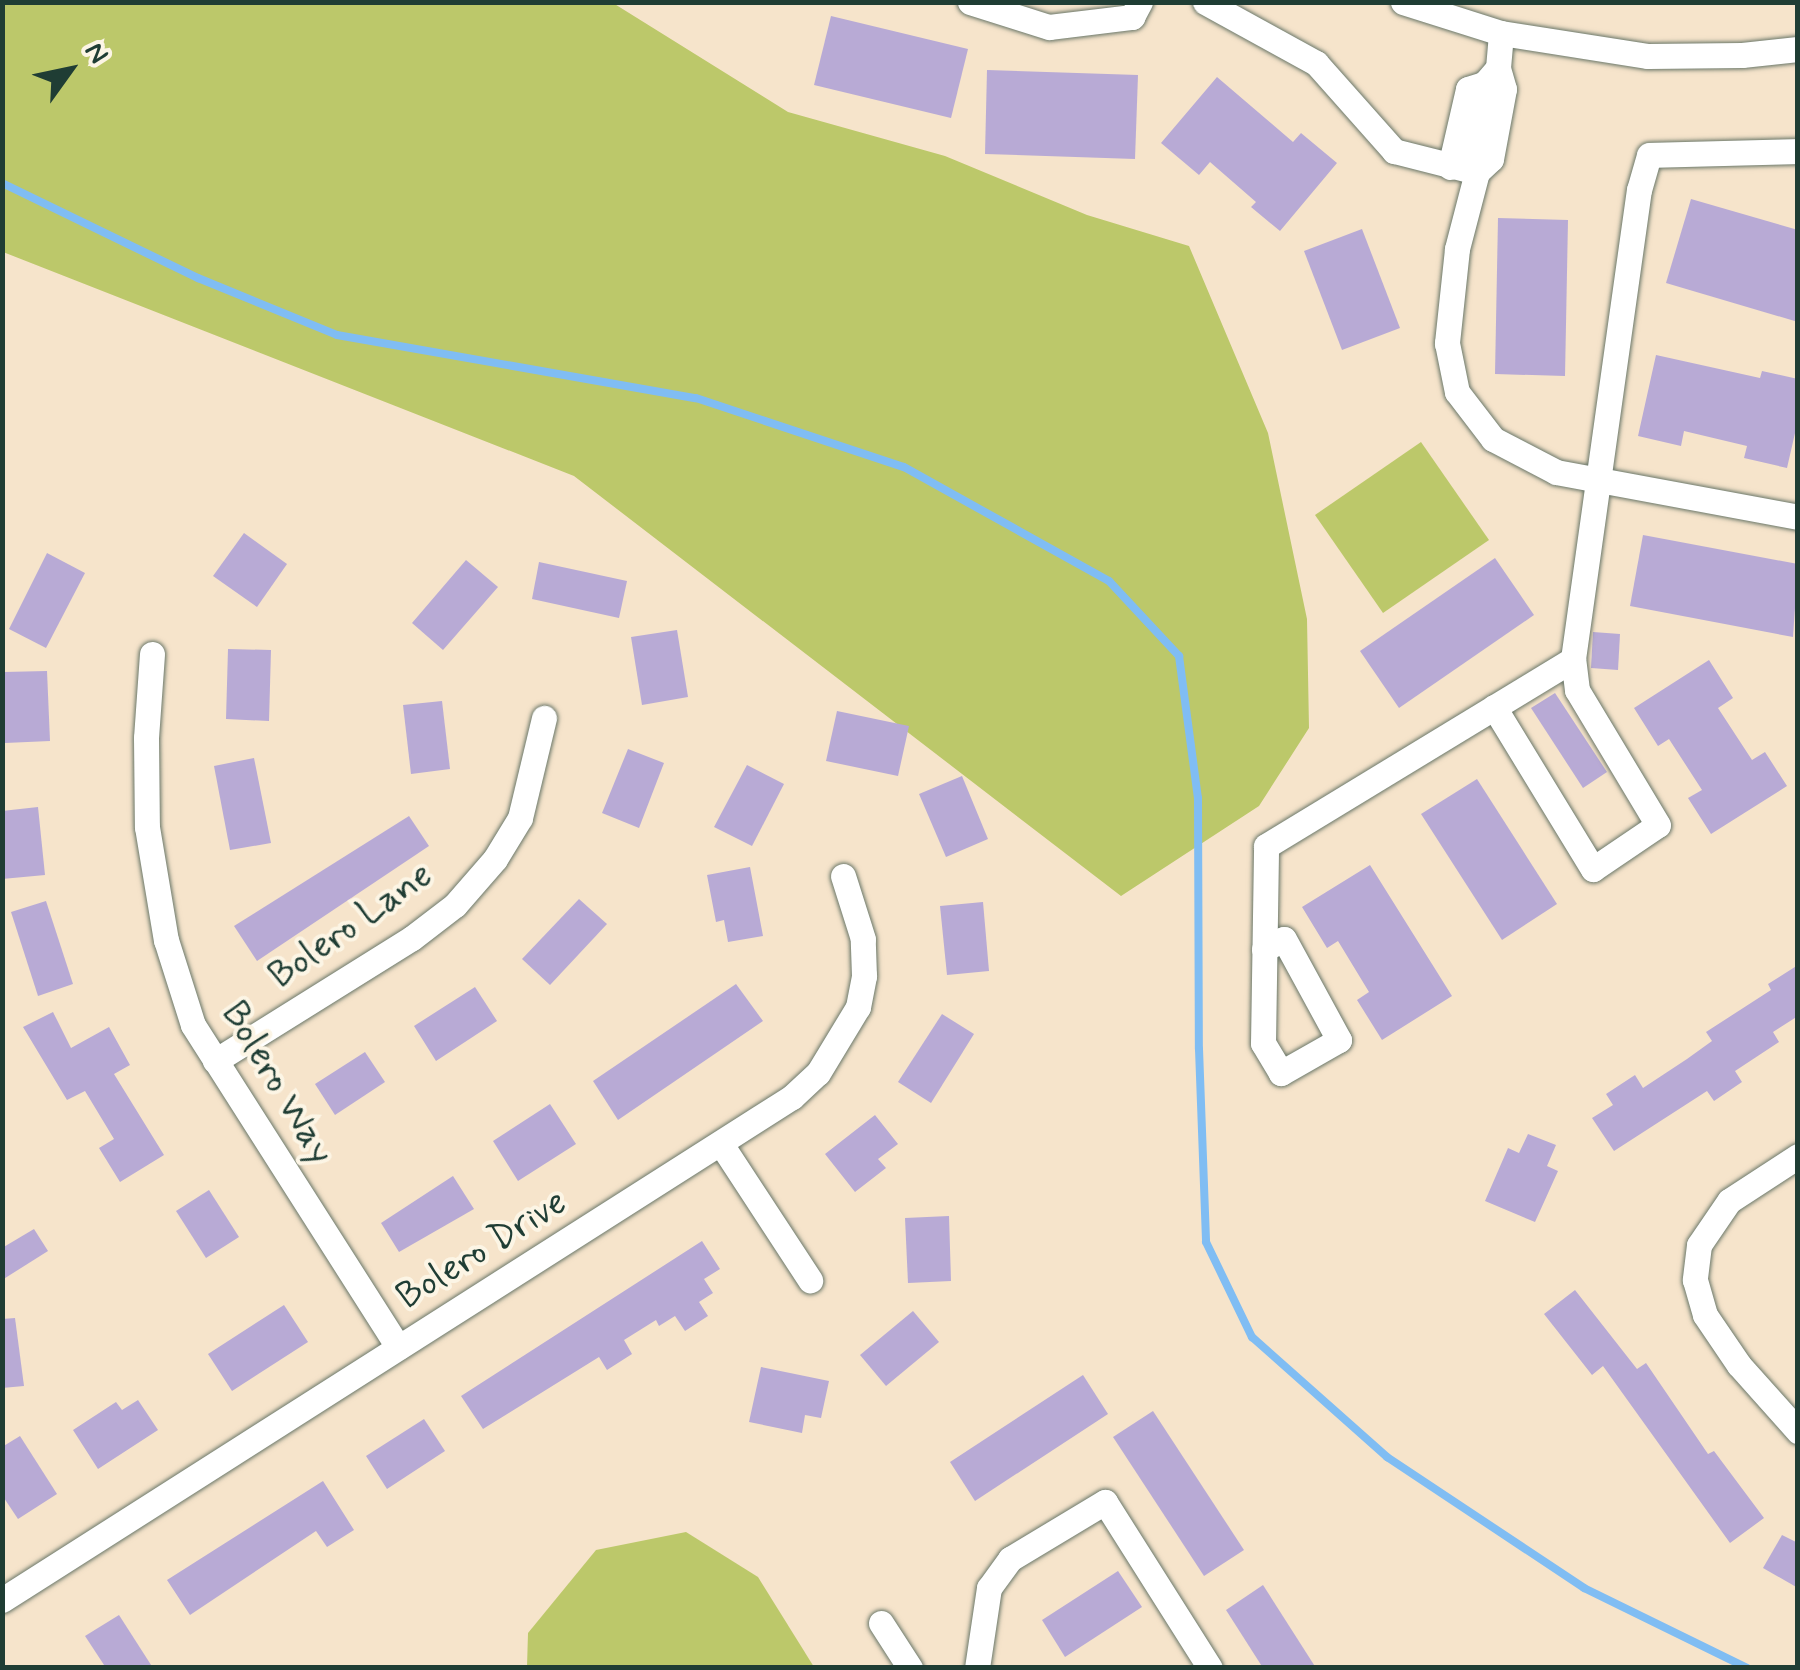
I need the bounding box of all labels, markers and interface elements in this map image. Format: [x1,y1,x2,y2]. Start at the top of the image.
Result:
north arrow [20,20,120,120]
text: N [75,35,116,71]
street label: Bolero Lane [260,853,442,999]
street label: Bolero Way [211,993,343,1173]
street label: Bolero Drive [389,1180,575,1320]

